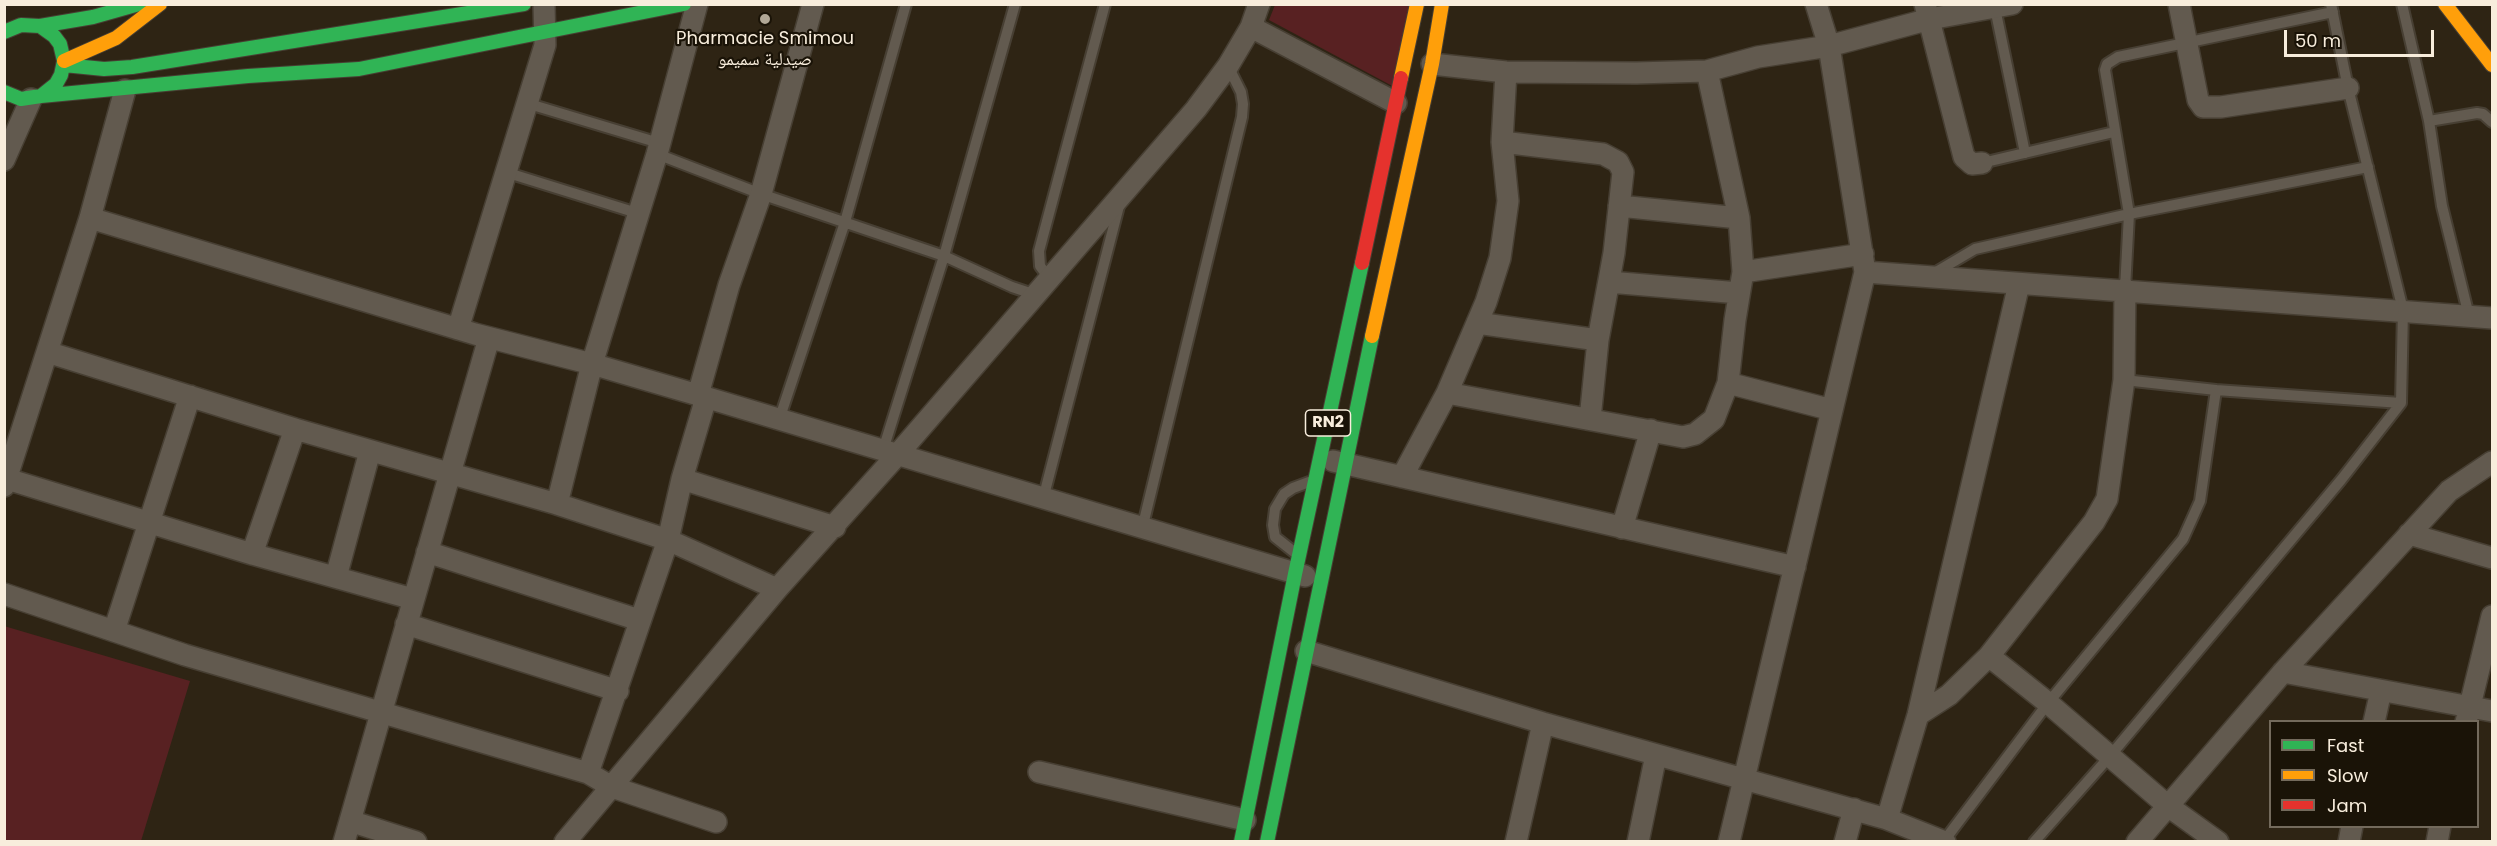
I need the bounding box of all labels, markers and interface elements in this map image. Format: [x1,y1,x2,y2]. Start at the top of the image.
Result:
marker: Pharmacie Smimou صيدلية سميمو [758,12,772,26]
scale bar [2287,18,2437,56]
place label: Pharmacie Smimou صيدلية سميمو [676,28,854,70]
text: 50 m [2295,28,2341,53]
road number: RN2 [1306,410,1350,436]
legend [2269,720,2479,828]
text: Fast [2327,733,2364,758]
text: Slow [2327,763,2368,788]
text: Jam [2327,793,2367,818]

